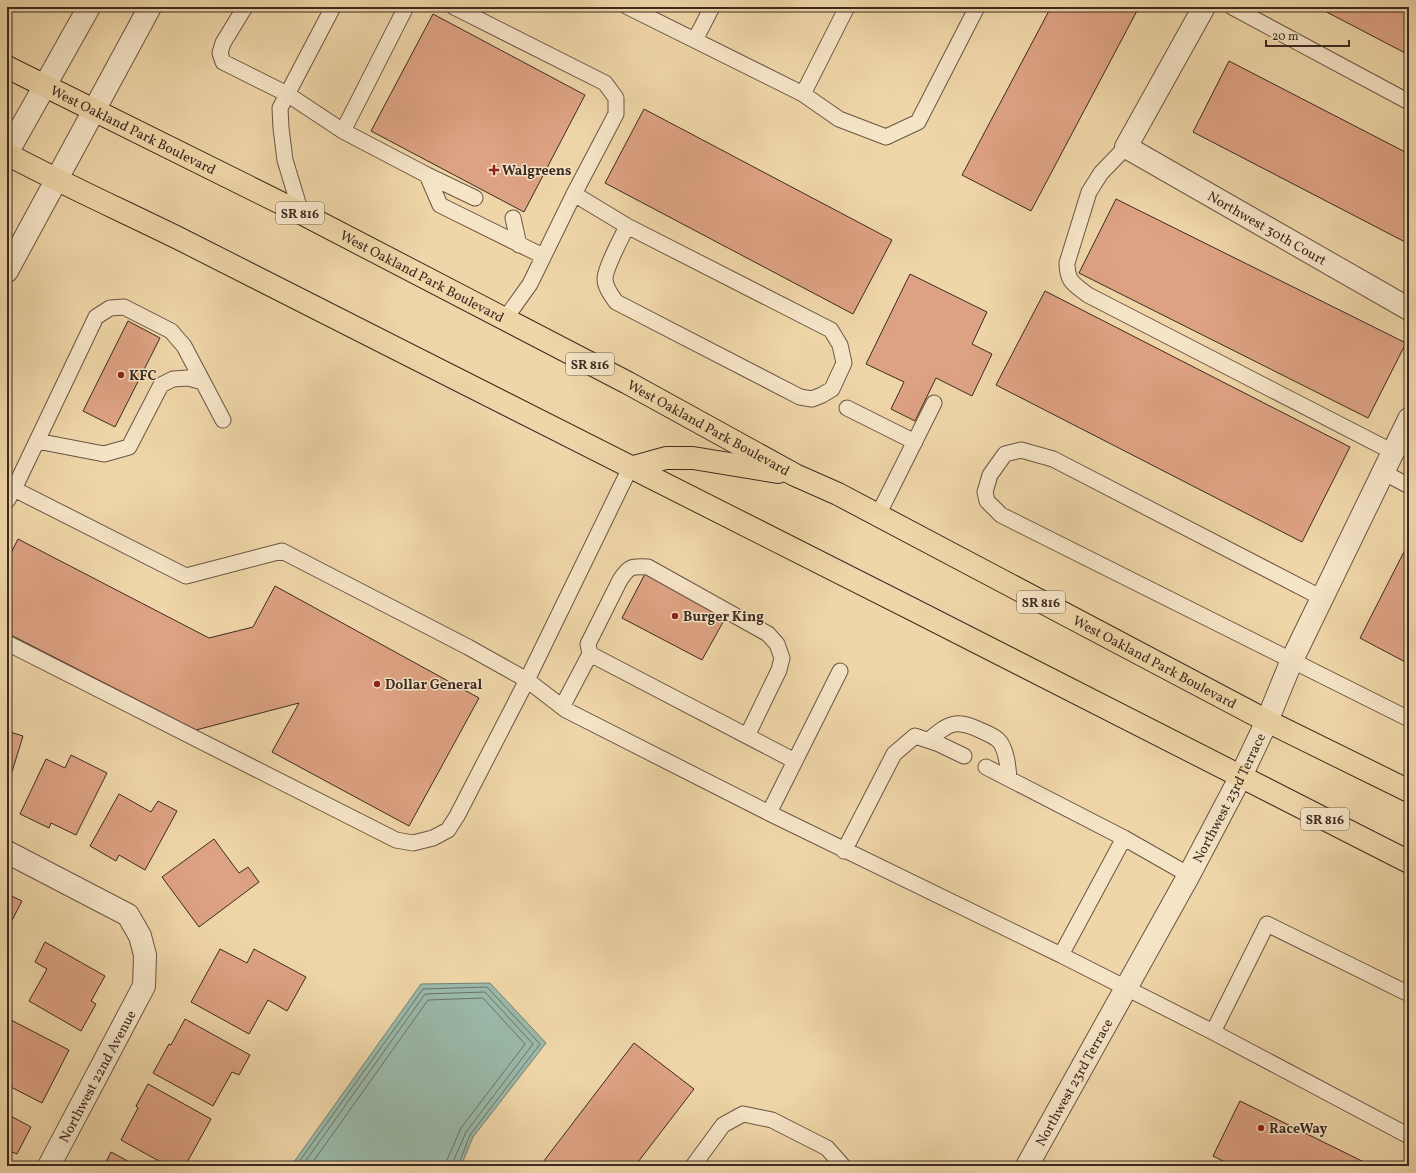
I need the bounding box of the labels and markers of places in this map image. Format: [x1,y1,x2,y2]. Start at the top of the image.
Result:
place label: Walgreens [502,162,572,181]
marker: Walgreens [489,165,499,175]
place label: KFC [129,367,156,386]
marker: KFC [116,370,126,380]
place label: Burger King [683,608,764,627]
marker: Burger King [670,611,680,621]
place label: Dollar General [385,676,482,695]
marker: Dollar General [372,679,382,689]
place label: RaceWay [1269,1120,1327,1139]
marker: RaceWay [1256,1123,1266,1133]

